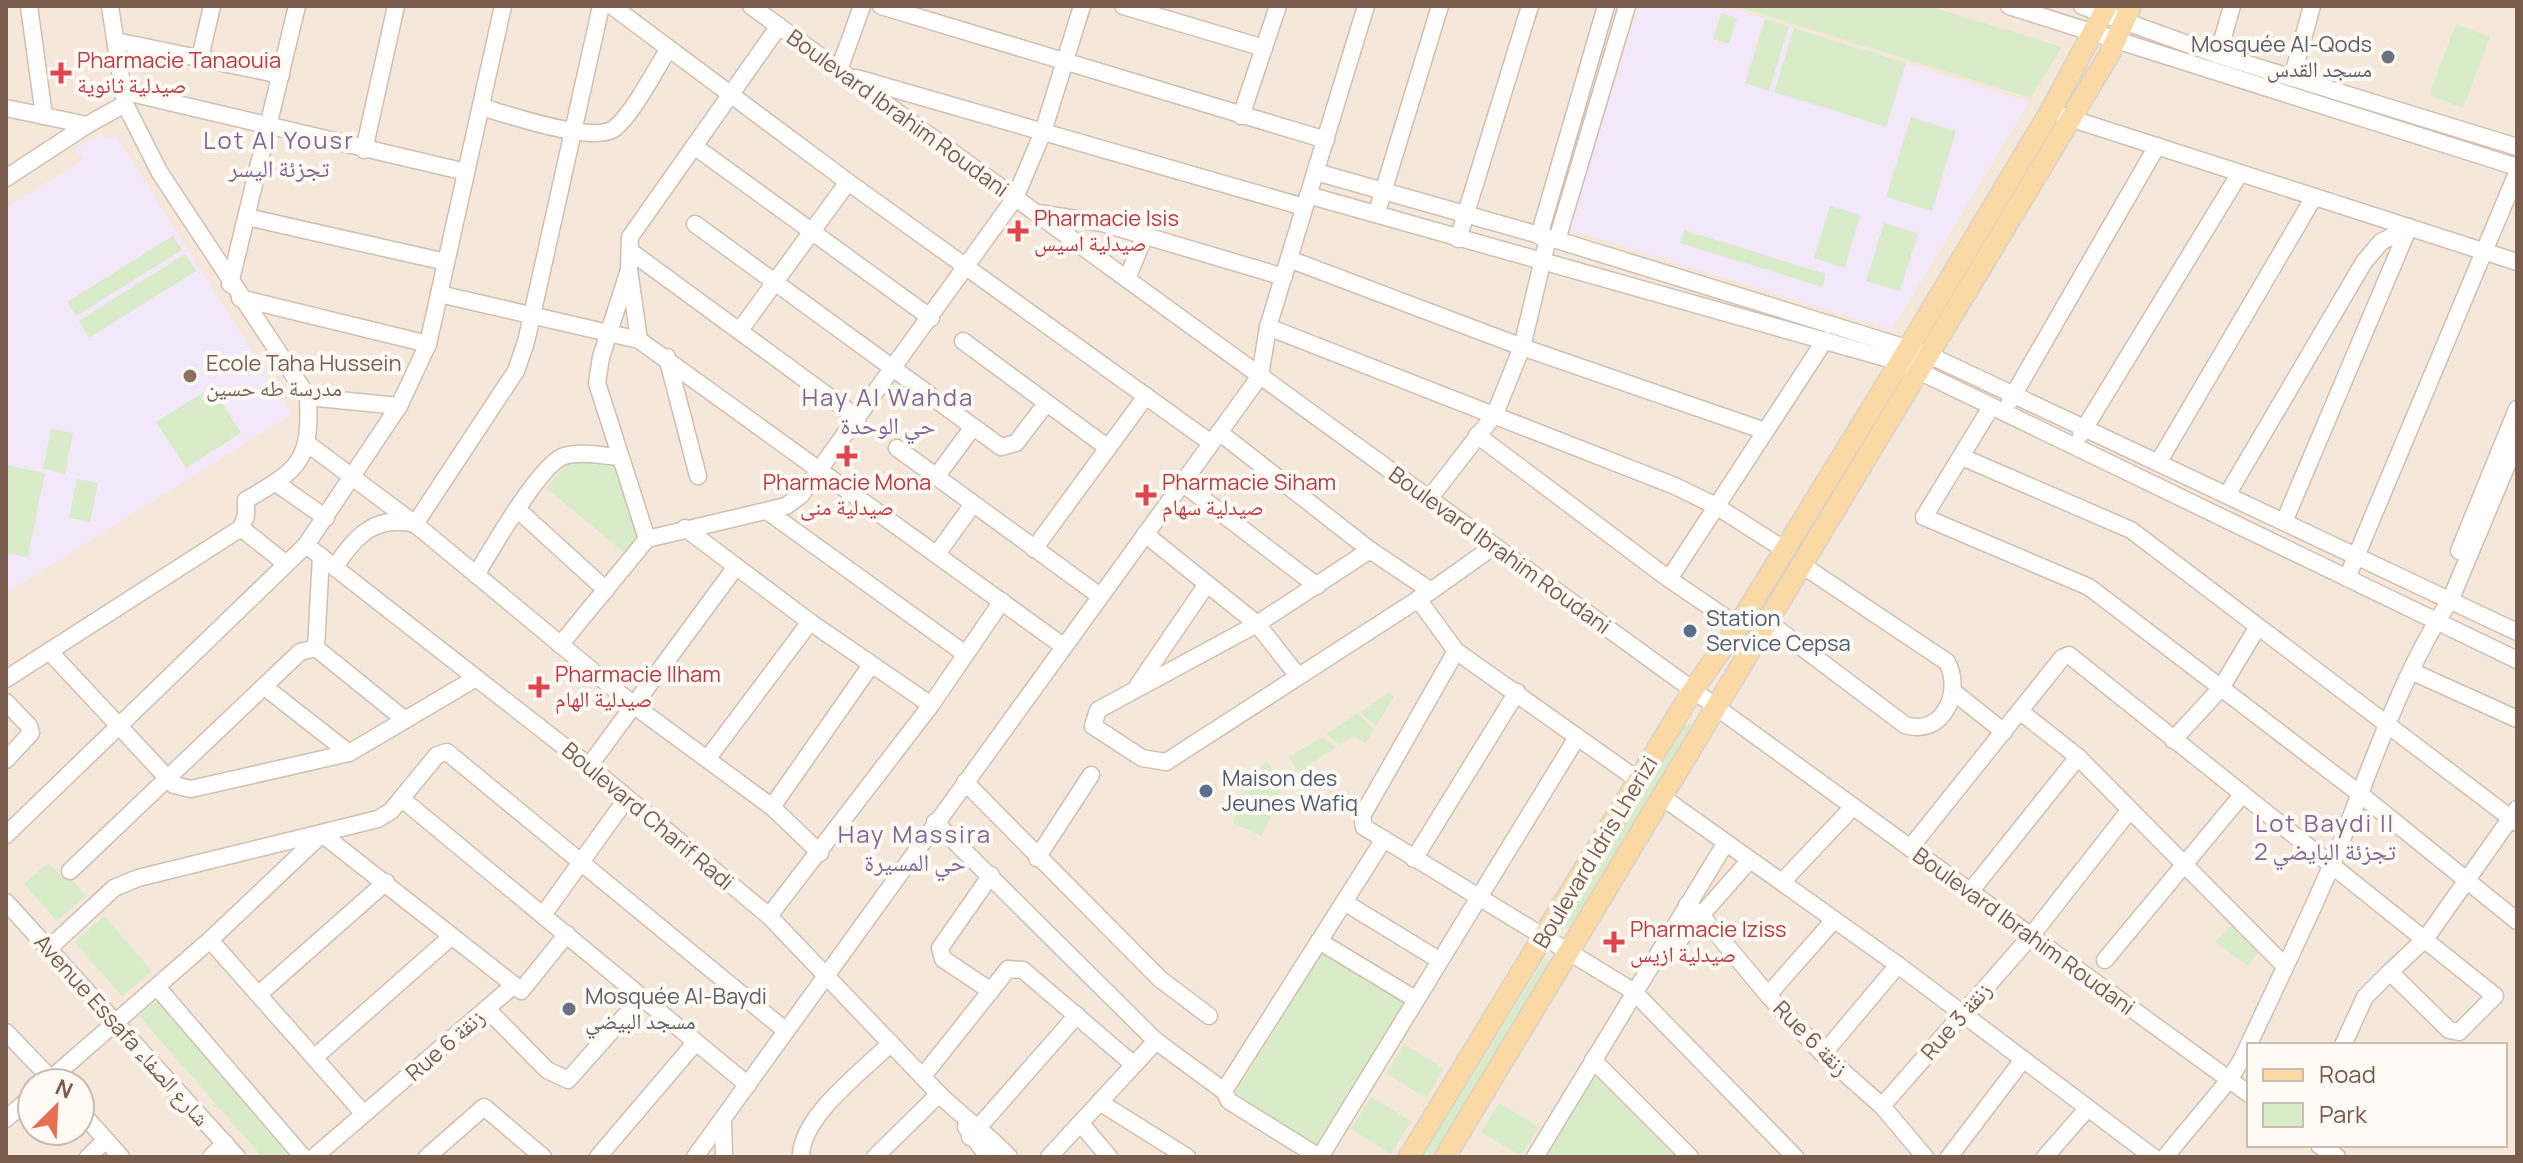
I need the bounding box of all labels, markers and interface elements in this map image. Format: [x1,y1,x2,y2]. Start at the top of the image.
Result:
street label: Boulevard Ibrahim Roudani [781,22,1015,204]
place label: Mosquée Al-Qods مسجد القدس [2191,29,2372,84]
place label: Pharmacie Tanaouia صيدلية ثانوية [77,45,281,100]
marker: Mosquée Al-Qods مسجد القدس [2379,48,2397,66]
marker: Pharmacie Tanaouia صيدلية ثانوية [52,64,70,82]
district label: Lot Al Yousr تجزئة اليسر [203,123,355,184]
place label: Pharmacie Isis صيدلية اسيس [1034,203,1179,258]
marker: Pharmacie Isis صيدلية اسيس [1009,222,1027,240]
place label: Ecole Taha Hussein مدرسة طه حسين [206,348,402,403]
marker: Ecole Taha Hussein مدرسة طه حسين [181,367,199,385]
district label: Hay Al Wahda حي الوحدة [802,380,974,445]
marker: Pharmacie Mona صيدلية منى [838,447,856,465]
street label: Boulevard Ibrahim Roudani [1383,459,1617,641]
place label: Pharmacie Mona صيدلية منى [763,467,931,522]
place label: Pharmacie Siham صيدلية سهام [1162,467,1336,522]
marker: Pharmacie Siham صيدلية سهام [1137,486,1155,504]
place label: Station Service Cepsa [1706,603,1851,658]
marker: Station Service Cepsa [1681,622,1699,640]
place label: Pharmacie Ilham صيدلية الهام [555,659,721,714]
marker: Pharmacie Ilham صيدلية الهام [530,678,548,696]
street label: Boulevard Charif Radi [556,735,740,897]
street label: Boulevard Idris Lherizi [1526,750,1664,954]
place label: Maison des Jeunes Wafiq [1222,763,1358,818]
marker: Maison des Jeunes Wafiq [1197,782,1215,800]
district label: Lot Baydi II تجزئة البايضي 2 [2254,806,2396,871]
district label: Hay Massira حي المسيرة [838,817,992,882]
street label: Boulevard Ibrahim Roudani [1907,840,2141,1022]
place label: Pharmacie Iziss صيدلية ازيس [1630,914,1787,969]
street label: Avenue Essafa شارع الصفاء [28,928,216,1132]
marker: Pharmacie Iziss صيدلية ازيس [1605,933,1623,951]
street label: Rue 3 زنقة [1914,976,1998,1066]
place label: Mosquée Al-Baydi مسجد البيضي [585,981,767,1039]
street label: Rue 6 زنقة [1767,994,1855,1082]
marker: Mosquée Al-Baydi مسجد البيضي [560,1000,578,1018]
street label: Rue 6 زنقة [399,1002,491,1088]
legend [2247,1043,2507,1147]
text: Road [2319,1057,2376,1090]
north arrow [16,1067,96,1147]
text: N [51,1072,77,1106]
text: Park [2319,1097,2368,1130]

